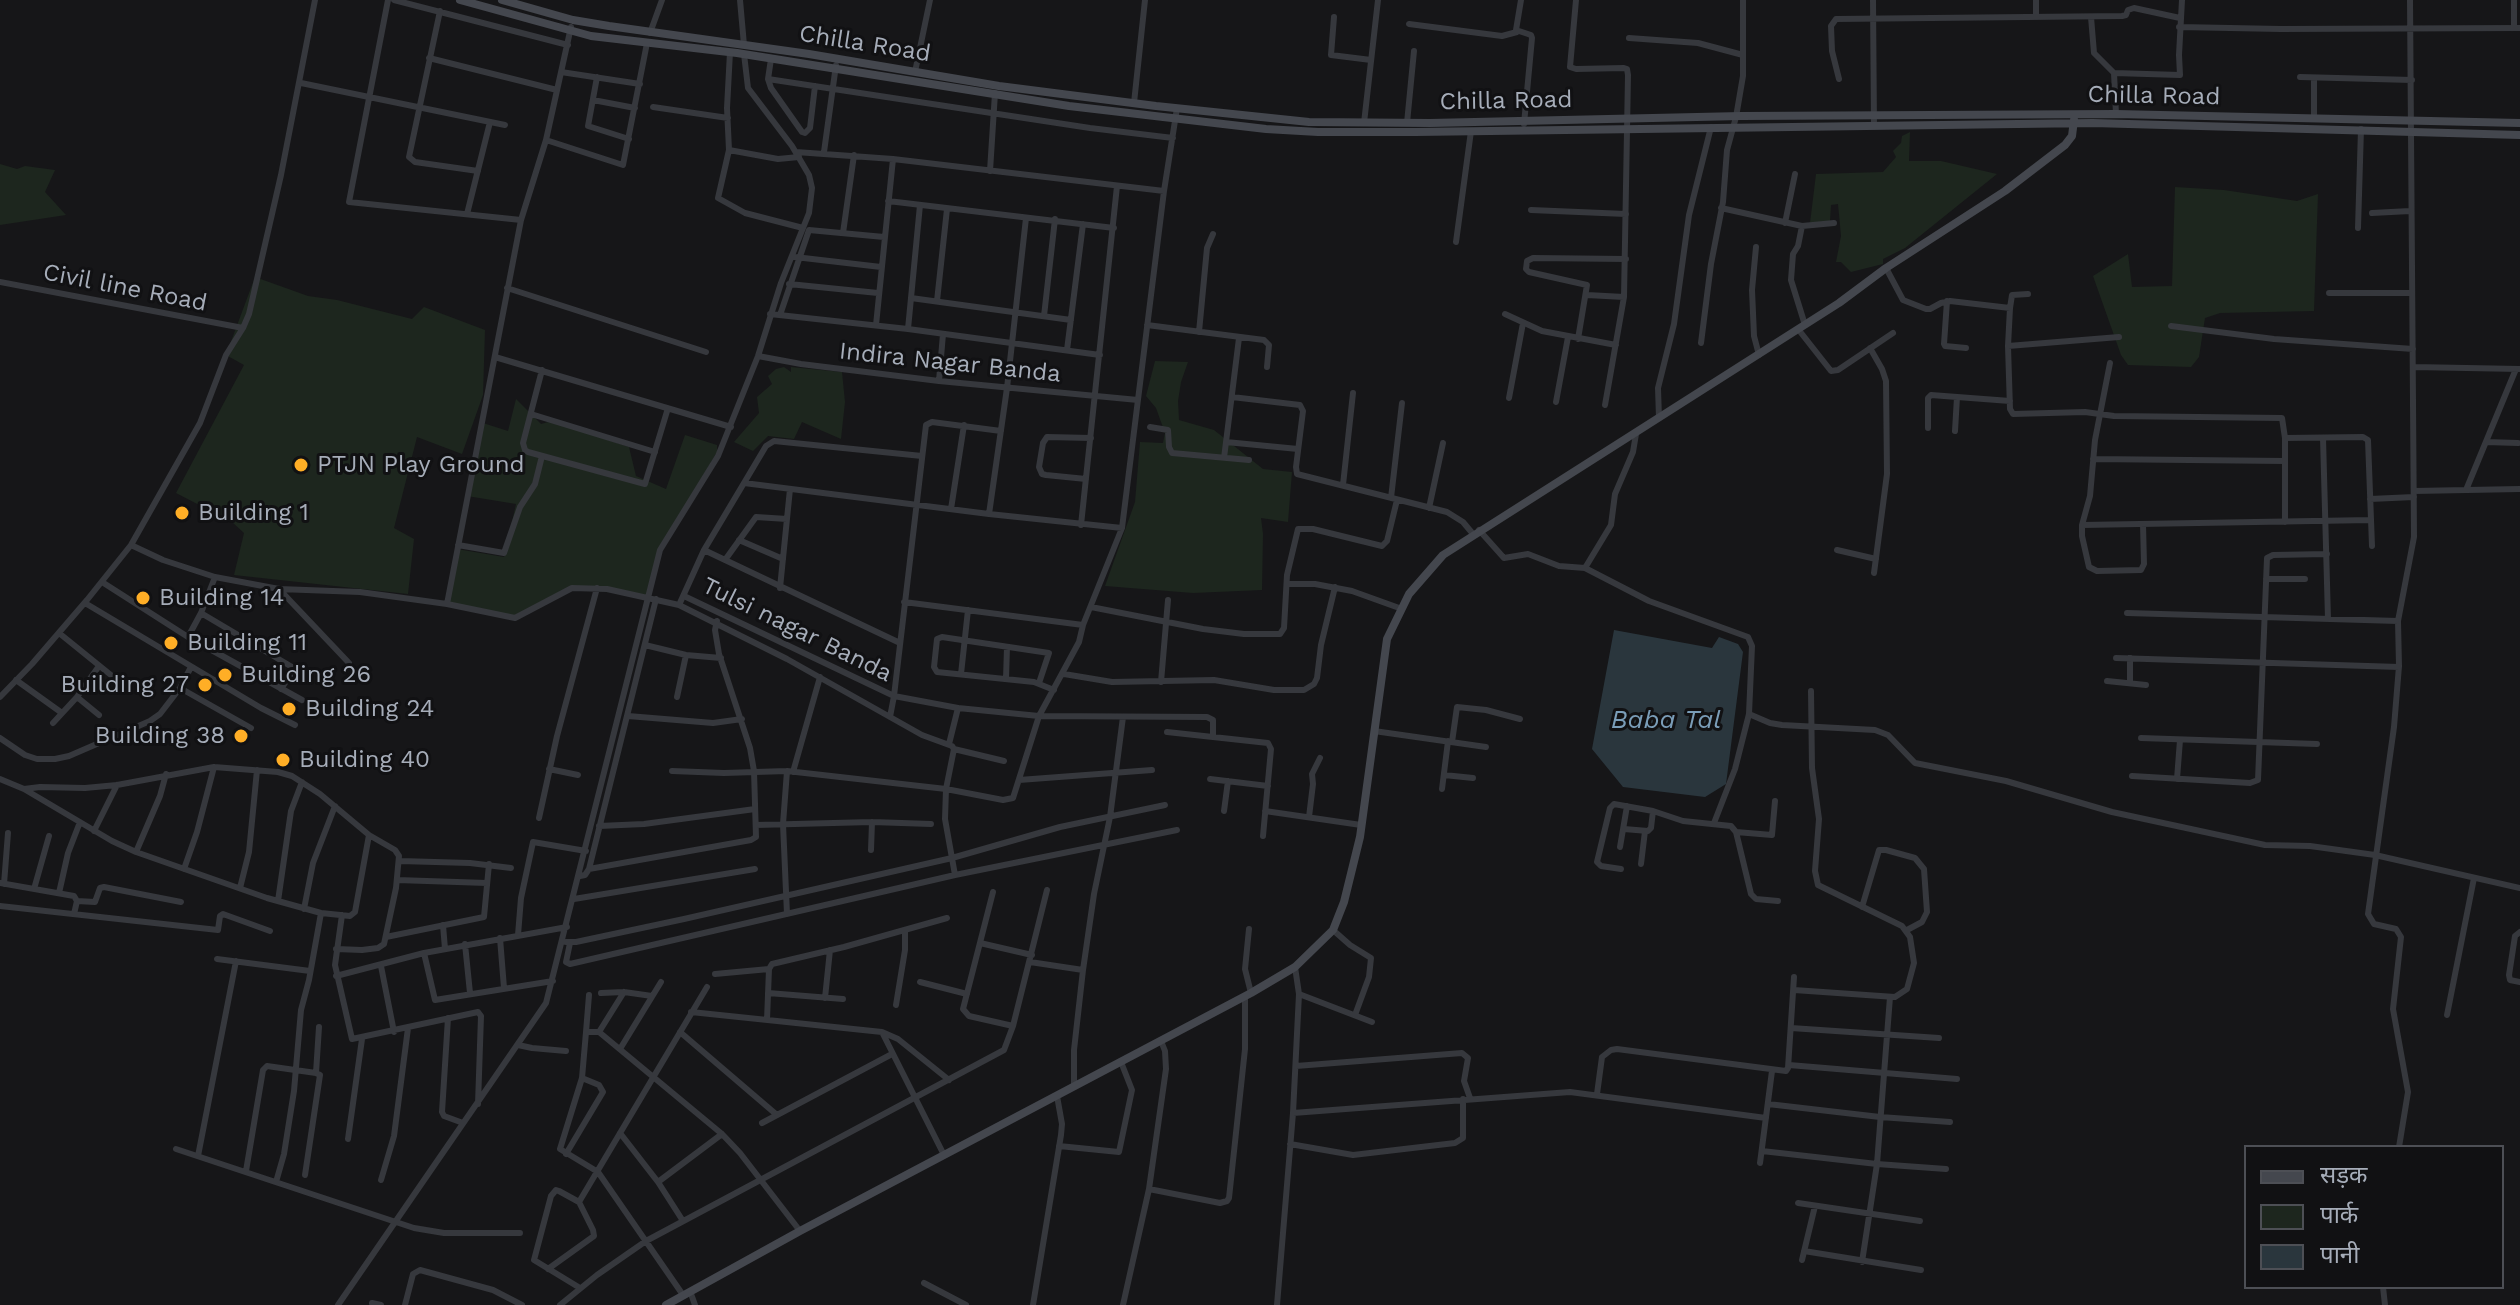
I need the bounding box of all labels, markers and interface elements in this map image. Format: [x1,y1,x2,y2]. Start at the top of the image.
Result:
street label: Chilla Road [797,19,933,69]
street label: Chilla Road [2087,80,2221,112]
street label: Chilla Road [1439,85,1573,117]
street label: Civil line Road [41,258,209,318]
street label: Indira Nagar Banda [838,337,1062,389]
place label: PTJN Play Ground [317,451,525,479]
marker: PTJN Play Ground [292,456,310,474]
place label: Building 1 [198,499,309,527]
marker: Building 1 [173,504,191,522]
street label: Tulsi nagar Banda [697,572,897,688]
place label: Building 14 [159,584,284,612]
marker: Building 14 [134,589,152,607]
place label: Building 11 [187,629,307,657]
marker: Building 11 [162,634,180,652]
place label: Building 26 [241,661,371,689]
marker: Building 26 [216,666,234,684]
place label: Building 27 [61,671,189,699]
marker: Building 27 [196,676,214,694]
place label: Building 24 [305,695,434,723]
marker: Building 24 [280,700,298,718]
water label: Baba Tal [1611,704,1721,736]
place label: Building 38 [95,722,225,750]
marker: Building 38 [232,727,250,745]
place label: Building 40 [299,746,430,774]
marker: Building 40 [274,751,292,769]
legend [2244,1145,2504,1289]
text: सड़क [2320,1161,2368,1189]
text: पार्क [2320,1201,2358,1229]
text: पानी [2320,1241,2359,1269]

